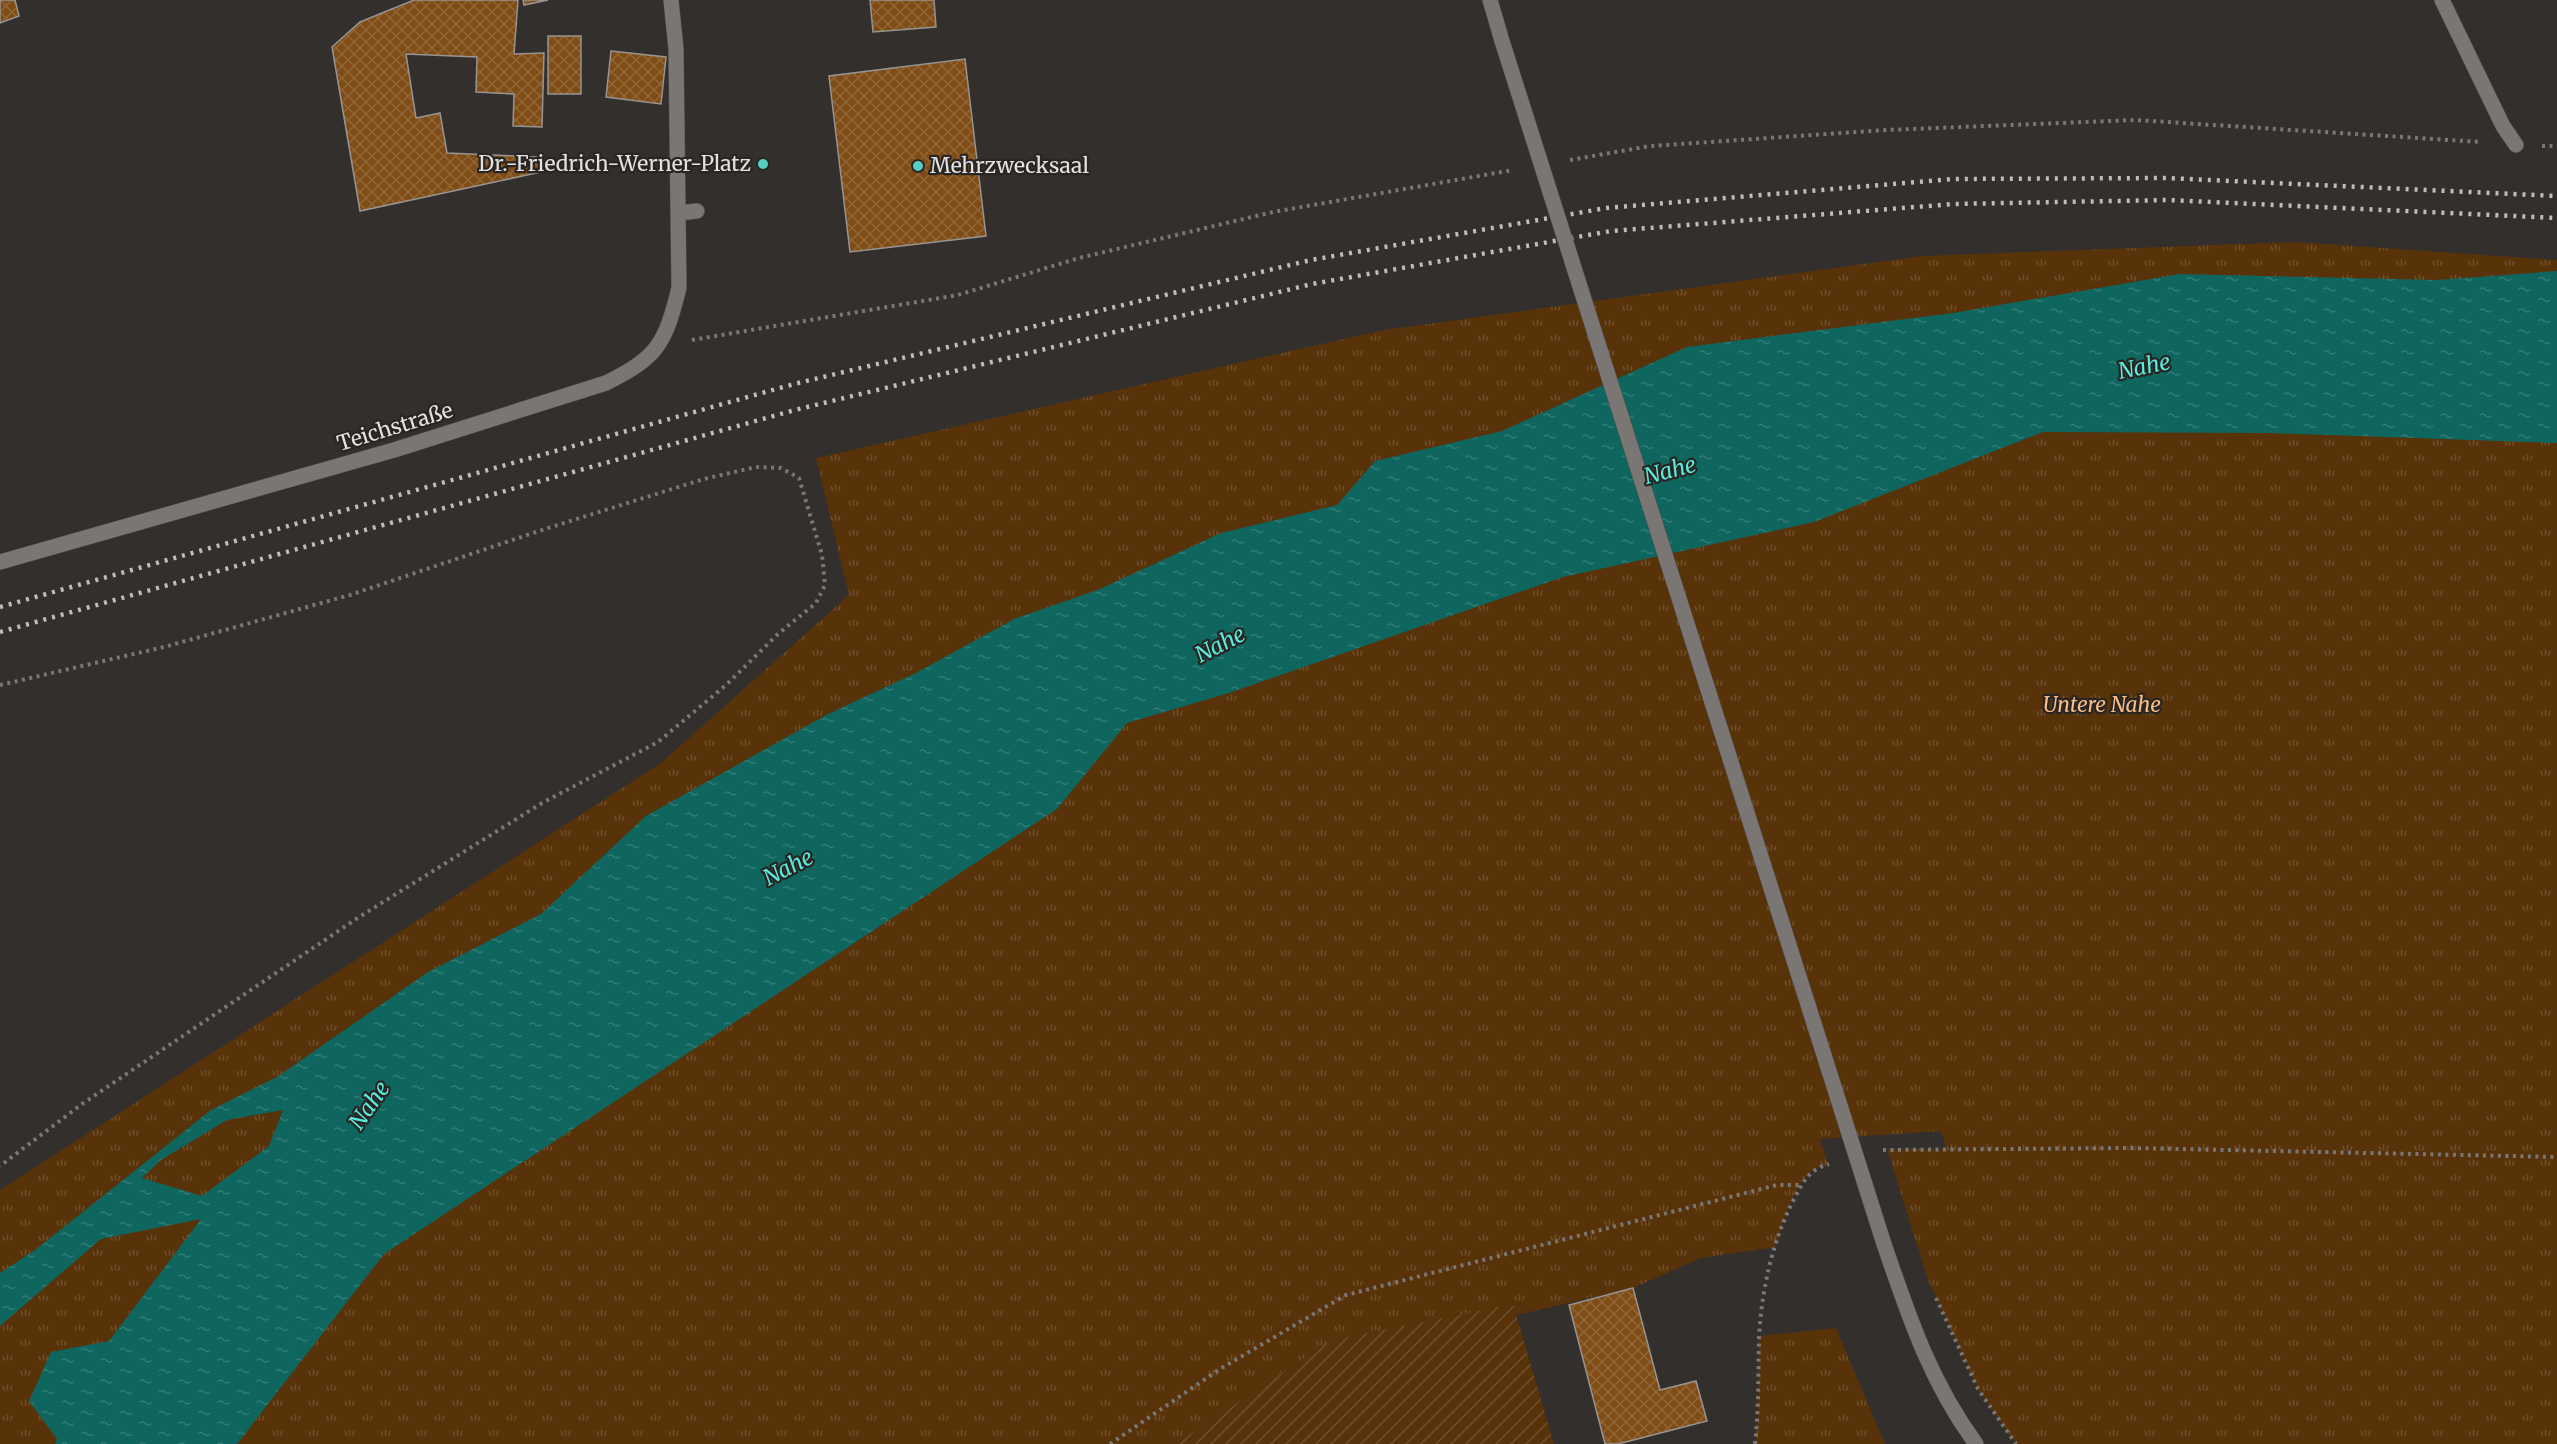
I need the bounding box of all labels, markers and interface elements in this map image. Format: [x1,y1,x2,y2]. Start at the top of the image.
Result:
place label: Dr.-Friedrich-Werner-Platz [478,150,751,177]
place label: Mehrzwecksaal [930,152,1089,179]
marker: Dr.-Friedrich-Werner-Platz [756,157,770,171]
marker: Mehrzwecksaal [911,159,925,173]
water label: Nahe [2115,347,2173,385]
street label: Teichstraße [334,396,456,457]
water label: Nahe [1641,450,1699,490]
water label: Nahe [1190,620,1250,668]
park label: Untere Nahe [2043,691,2161,718]
water label: Nahe [758,843,818,891]
water label: Nahe [342,1075,396,1135]

